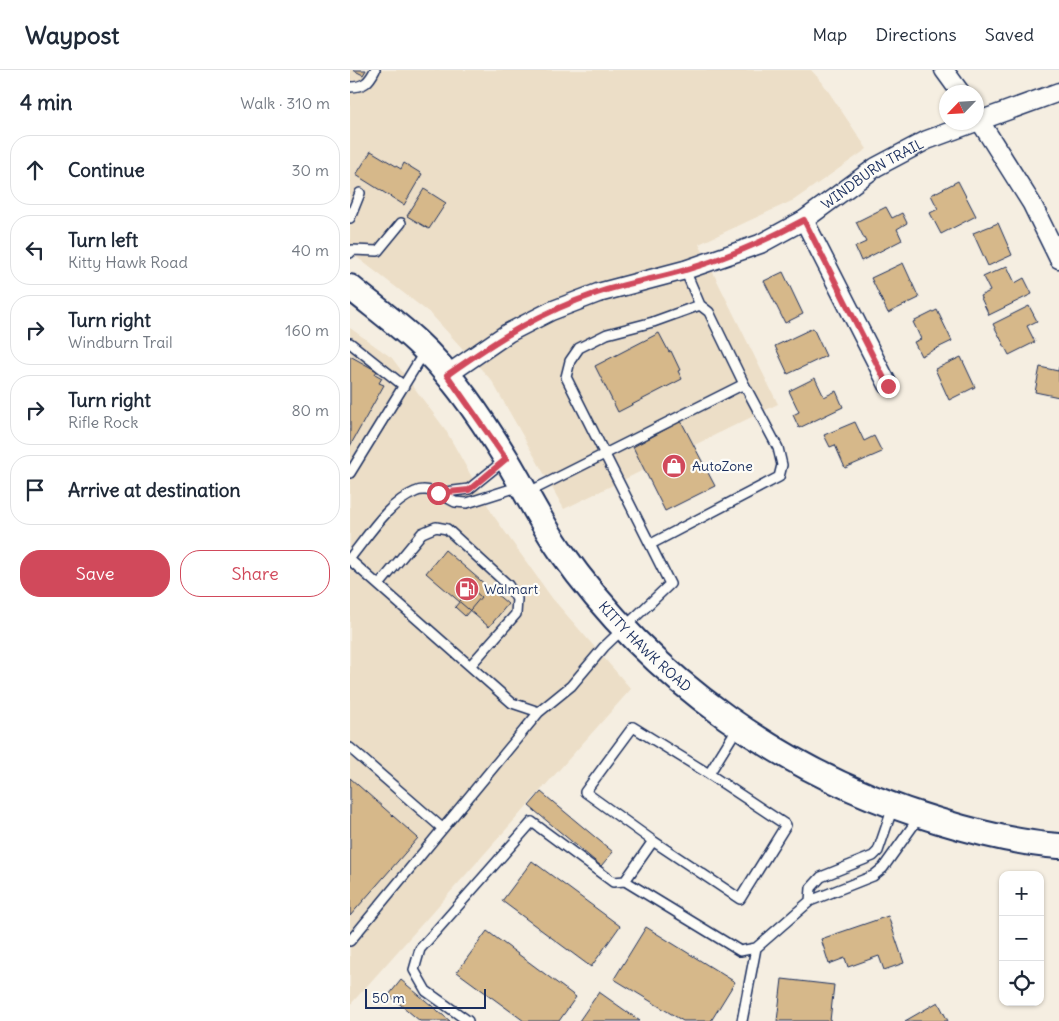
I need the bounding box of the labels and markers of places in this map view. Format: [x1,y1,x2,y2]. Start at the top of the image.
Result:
shop icon: AutoZone [661,453,687,479]
place label: AutoZone [692,457,753,475]
fuel station icon: Walmart [454,576,480,602]
place label: Walmart [484,580,538,598]

